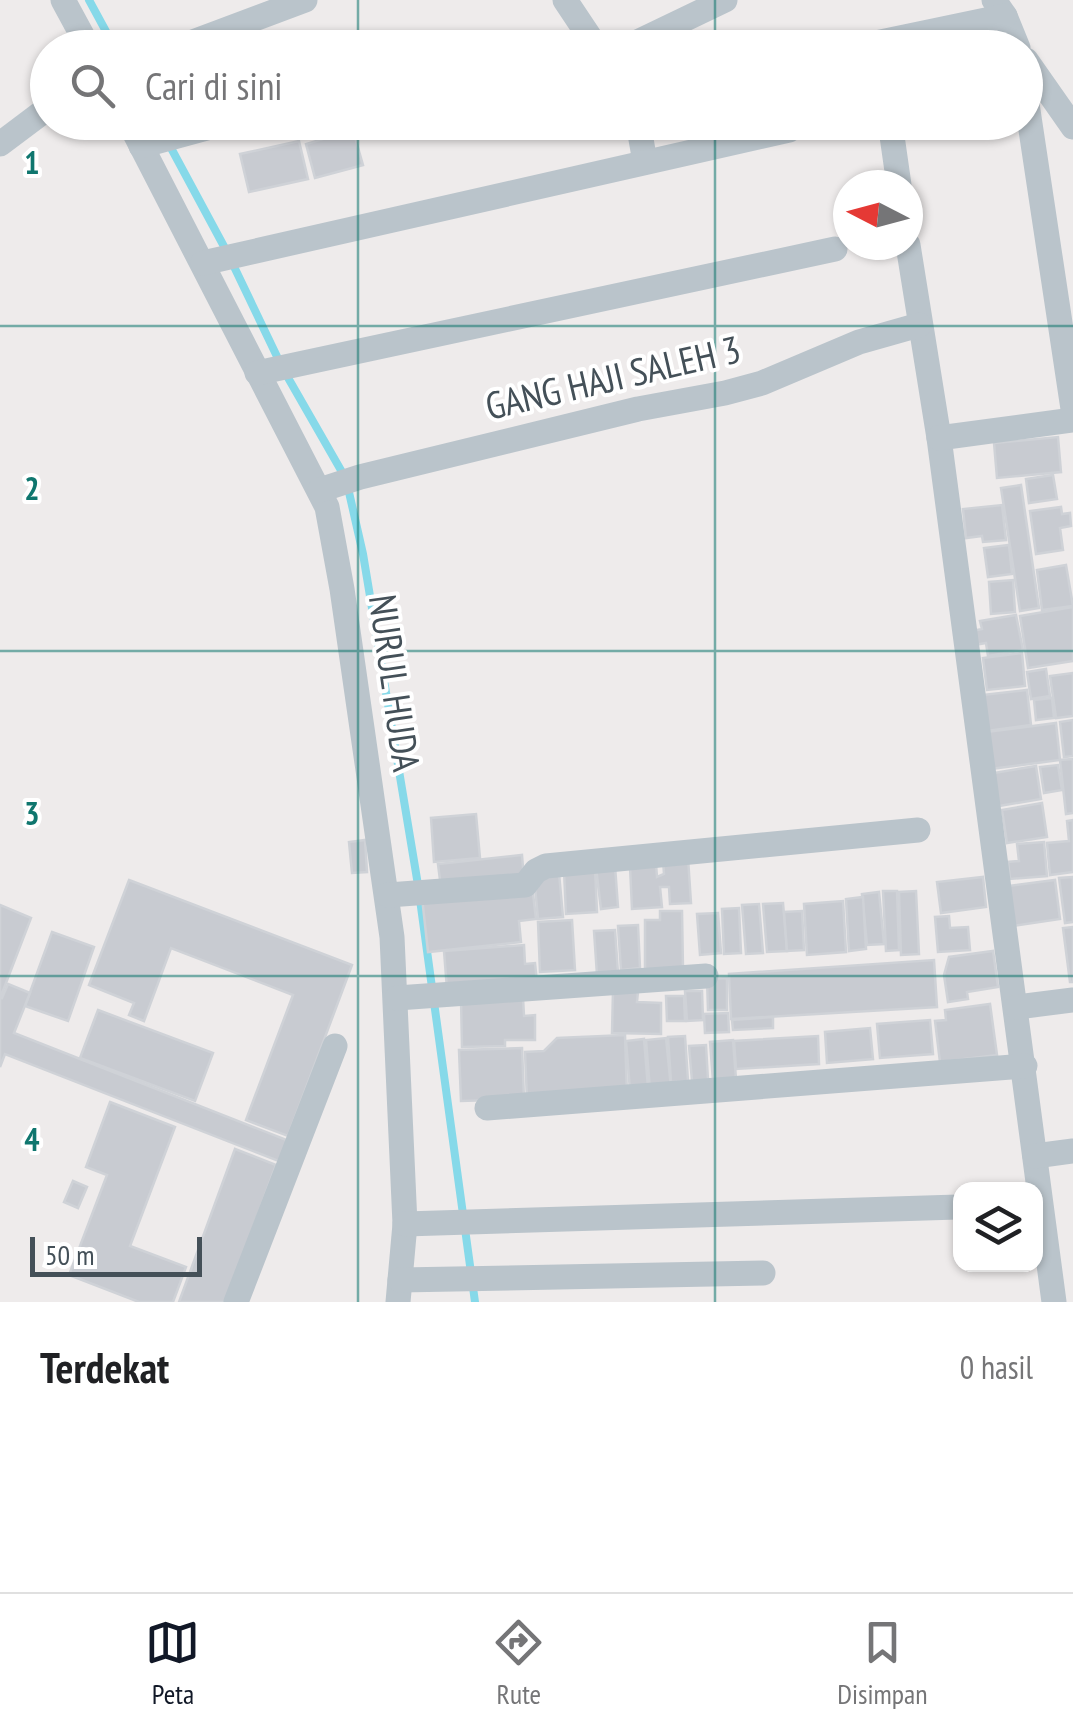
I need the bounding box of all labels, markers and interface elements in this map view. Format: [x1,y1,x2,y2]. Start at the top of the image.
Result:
search box [30,30,1043,140]
icon: search [65,58,120,113]
text: Cari di sini [145,61,283,110]
text: 1 [24,141,40,183]
north arrow [833,170,923,260]
street label: GANG HAJI SALEH 3 [480,323,745,430]
text: 2 [24,467,40,509]
street label: NURUL HUDA [359,591,432,774]
text: 3 [24,792,40,834]
text: 4 [24,1118,40,1160]
map controls [953,1182,1043,1272]
button: layers [953,1182,1043,1272]
scale bar [30,1232,202,1276]
text: 50 m [45,1236,94,1273]
text: Terdekat [40,1340,169,1395]
text: 0 hasil [960,1346,1033,1388]
tab: Peta [145,1615,200,1712]
tab: Rute [491,1615,546,1712]
tab: Disimpan [837,1615,928,1712]

